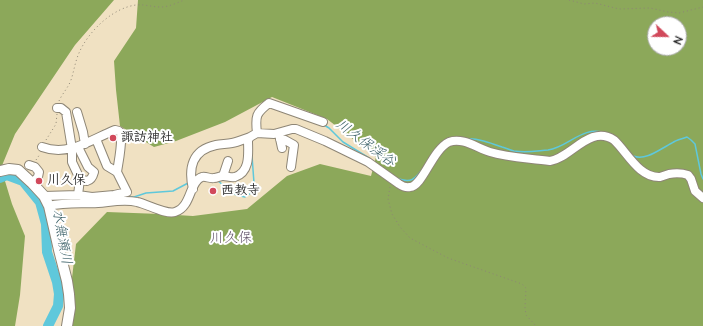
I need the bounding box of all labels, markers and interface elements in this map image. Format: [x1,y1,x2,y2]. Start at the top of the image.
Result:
north arrow [647,16,687,56]
text: N [669,34,686,46]
water label: 川久保渓谷 [332,117,398,171]
place label: 諏訪神社 [121,130,173,146]
marker: 諏訪神社 [108,133,118,143]
place label: 川久保 [47,173,86,189]
marker: 川久保 [34,176,44,186]
place label: 西教寺 [221,183,260,199]
marker: 西教寺 [208,186,218,196]
water label: 水無瀬川 [48,208,74,266]
district label: 川久保 [210,231,252,247]

